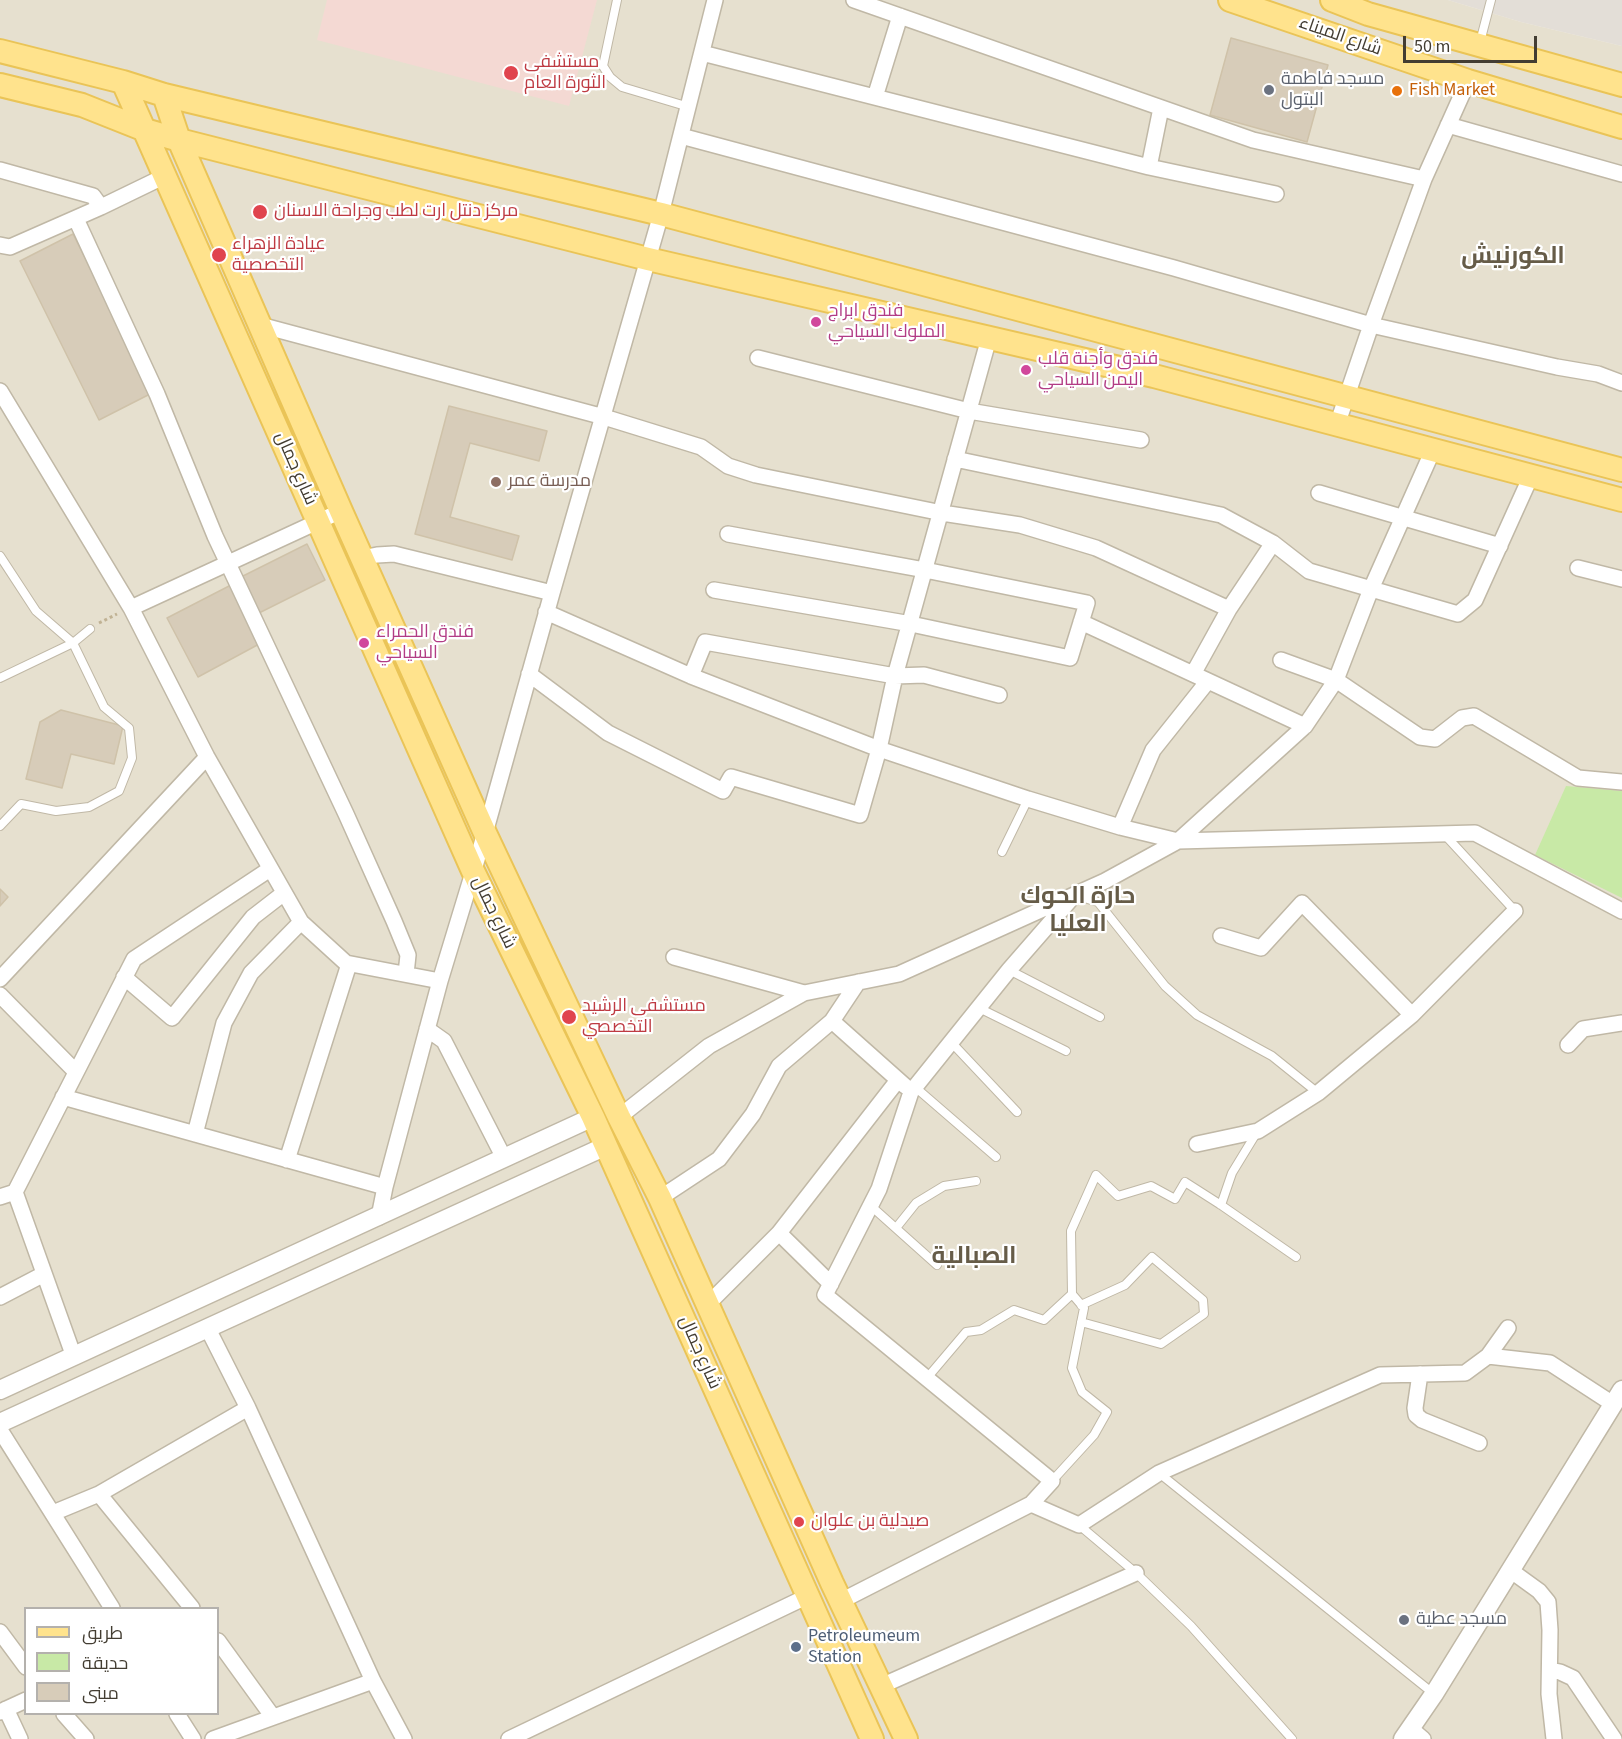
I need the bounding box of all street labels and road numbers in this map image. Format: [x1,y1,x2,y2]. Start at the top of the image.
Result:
street label: شارع الميناء [1296,13,1384,61]
street label: شارع جمال [269,429,321,509]
street label: شارع جمال [466,873,520,953]
street label: شارع جمال [673,1313,725,1393]

